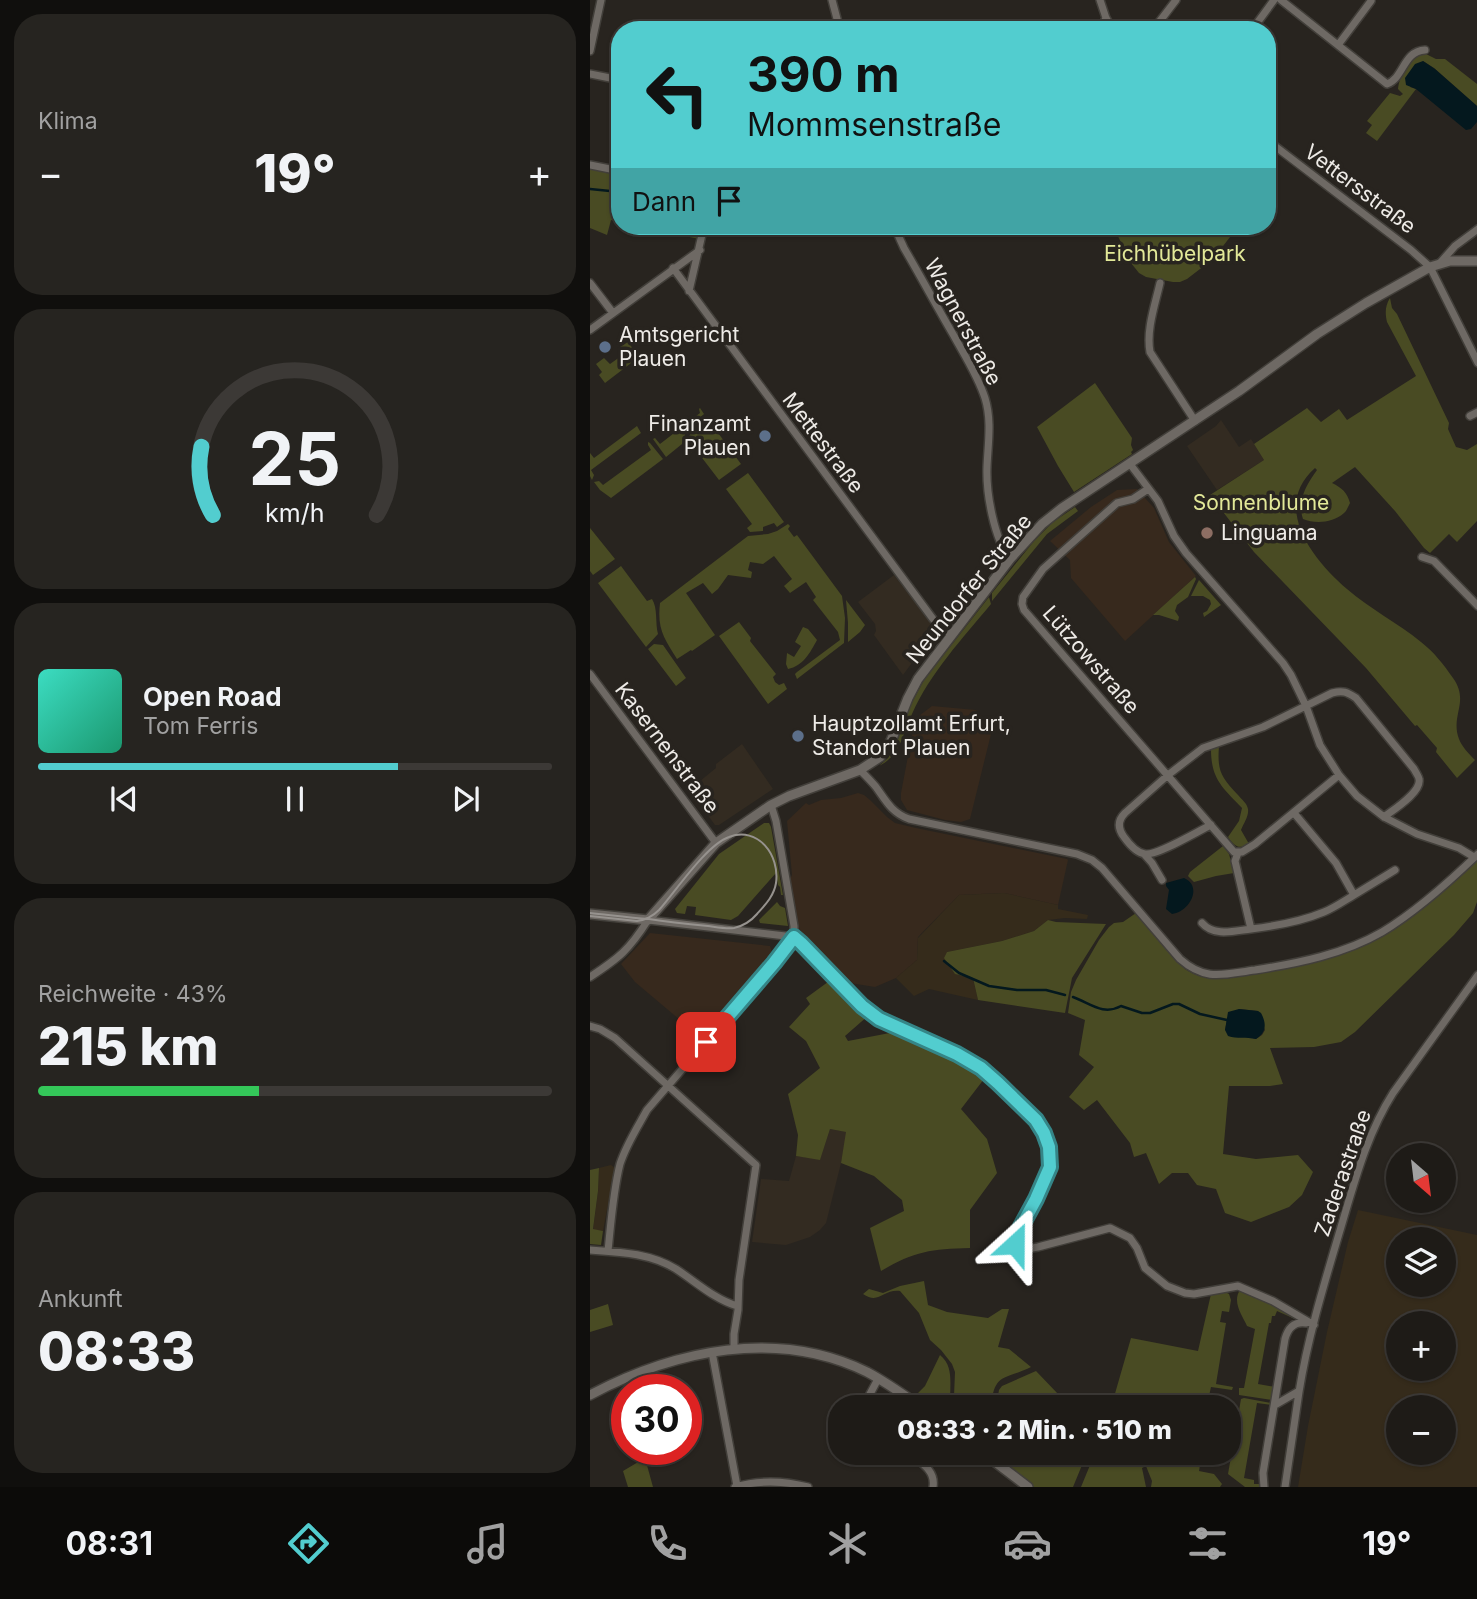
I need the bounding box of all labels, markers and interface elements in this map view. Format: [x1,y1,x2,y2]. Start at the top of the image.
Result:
text: 390 m [747,45,900,104]
icon: left [632,49,723,140]
text: Mommsenstraße [747,105,1001,144]
text: Klima [38,107,98,135]
street label: Vettersstraße [1300,139,1421,239]
text: 19° [254,142,336,205]
text: − [38,150,63,196]
text: + [527,150,552,196]
icon: arrive [710,182,748,220]
text: Dann [632,186,696,217]
park label: Eichhübelpark [1104,241,1246,266]
street label: Wagnerstraße [920,254,1007,389]
place label: Amtsgericht Plauen [619,322,739,371]
marker: Amtsgericht Plauen [597,339,613,355]
street label: Mettestraße [778,388,869,498]
place label: Finanzamt Plauen [648,411,751,460]
text: 25 [249,414,341,503]
marker: Finanzamt Plauen [757,428,773,444]
park label: Sonnenblume [1193,490,1329,515]
text: km/h [265,498,325,528]
street label: Neundorfer Straße [901,509,1037,668]
place label: Linguama [1221,520,1318,545]
marker: Linguama [1199,525,1215,541]
street label: Lützowstraße [1038,601,1145,719]
street label: Kasernenstraße [610,677,725,818]
text: Open Road [143,681,282,712]
place label: Hauptzollamt Erfurt, Standort Plauen [812,711,1011,760]
text: Tom Ferris [143,712,258,740]
marker: Hauptzollamt Erfurt, Standort Plauen [790,728,806,744]
icon: previous [105,780,143,818]
icon: pause [276,780,314,818]
icon: next [447,780,485,818]
text: Reichweite · 43% [38,980,228,1008]
pin [676,1012,736,1072]
text: 215 km [38,1015,218,1078]
icon: arrive [687,1023,725,1061]
street label: Zaderastraße [1309,1106,1376,1240]
north arrow [1386,1143,1456,1213]
map controls [1386,1143,1456,1465]
position arrow [978,1207,1052,1281]
button: layers [1386,1227,1456,1297]
text: Ankunft [38,1285,123,1313]
button: + [1386,1311,1456,1381]
text: 08:33 [38,1320,195,1383]
speed limit sign: 30 [611,1374,702,1465]
button: − [1386,1395,1456,1465]
text: 08:33 · 2 Min. · 510 m [897,1414,1172,1445]
icon: directions [284,1519,333,1568]
icon: music [463,1519,512,1568]
icon: phone [643,1519,692,1568]
icon: climate [823,1519,872,1568]
icon: car [1003,1519,1052,1568]
icon: filters [1183,1519,1232,1568]
text: 08:31 [65,1524,153,1563]
text: 19° [1362,1524,1412,1563]

